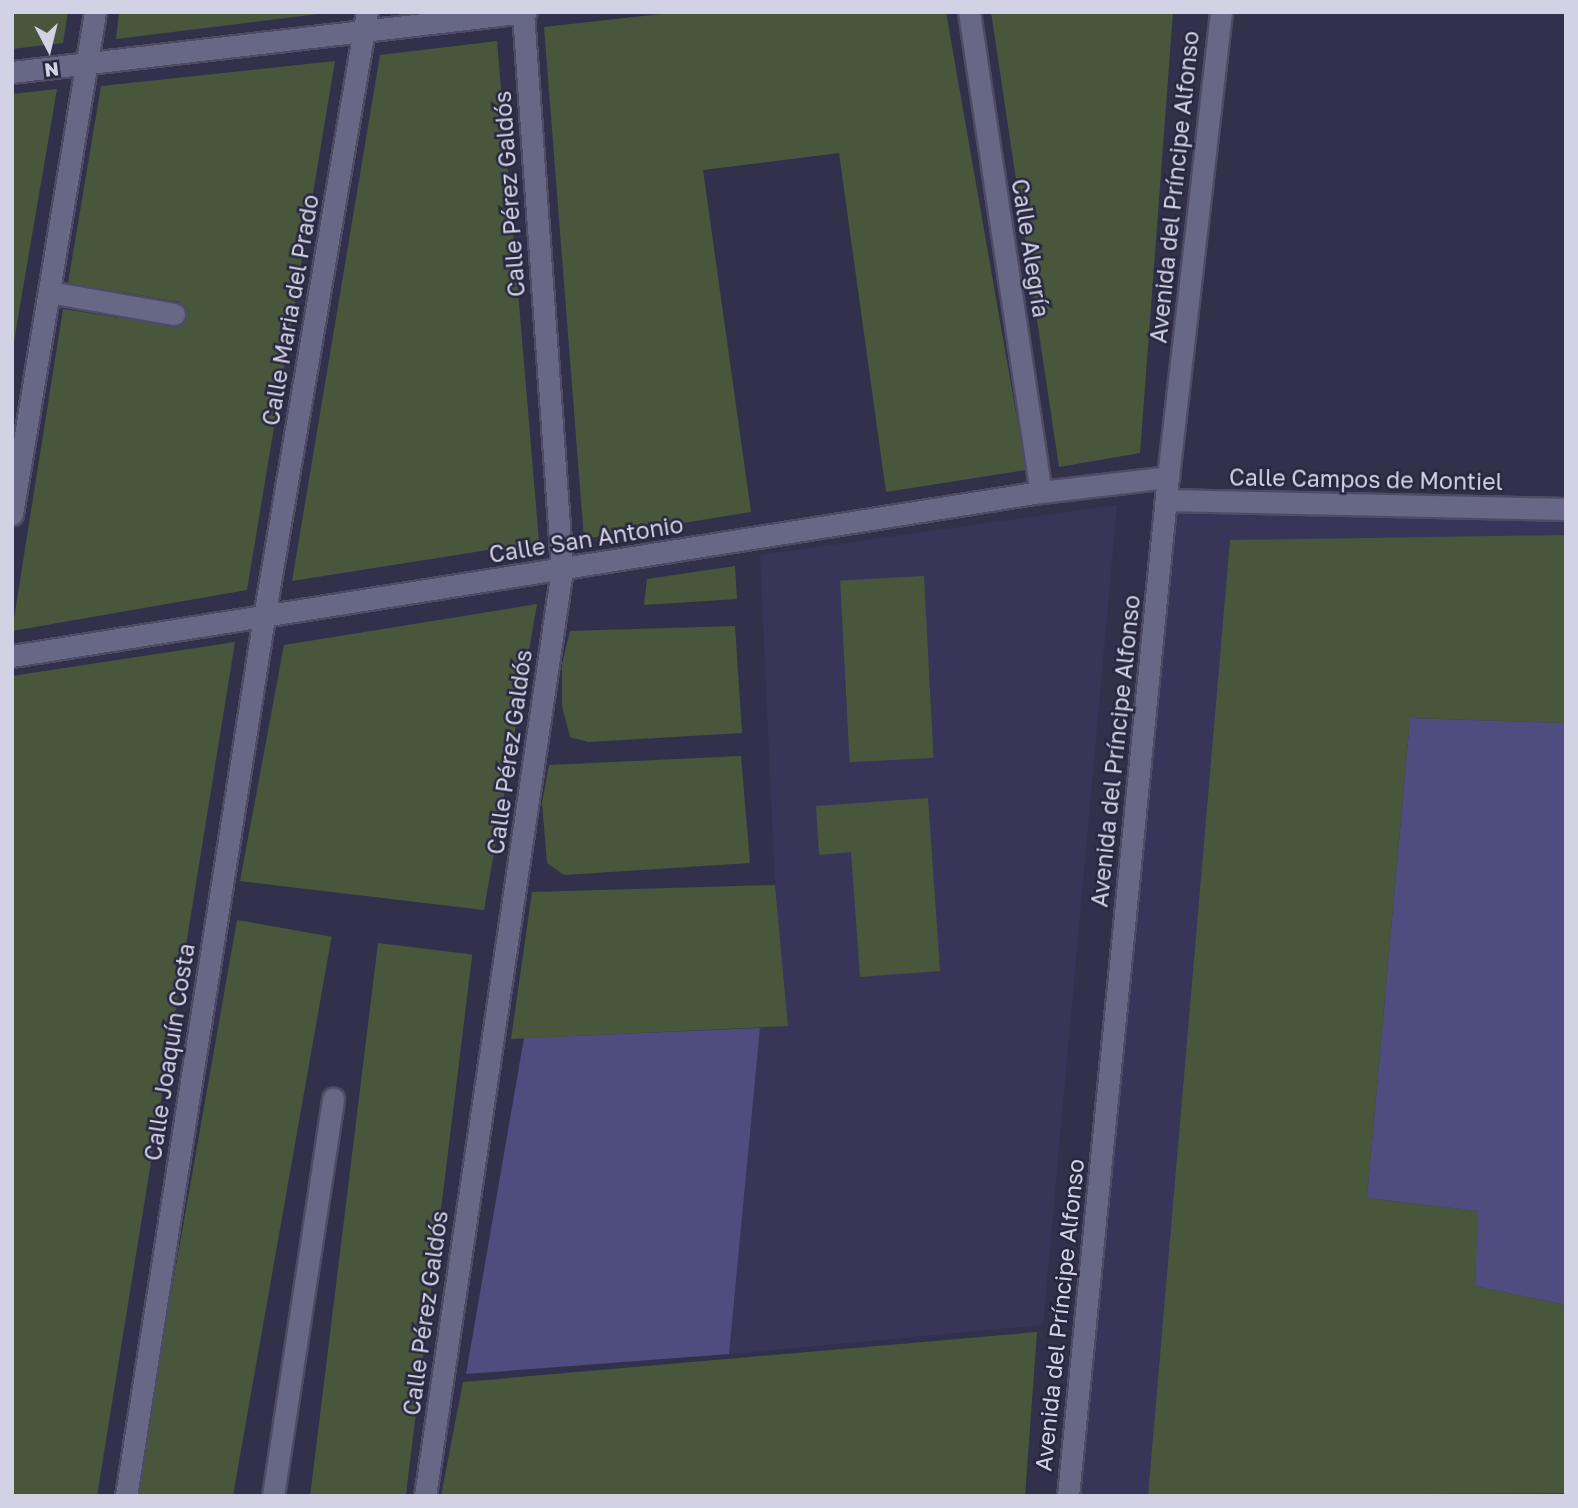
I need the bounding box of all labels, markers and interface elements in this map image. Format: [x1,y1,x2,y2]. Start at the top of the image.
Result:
north arrow [14,14,84,84]
street label: Avenida del Príncipe Alfonso [1144,30,1204,344]
text: N [43,58,60,83]
street label: Calle Pérez Galdós [488,90,530,298]
street label: Calle Alegría [1006,177,1056,319]
street label: Calle Maria del Prado [256,192,324,428]
street label: Calle Campos de Montiel [1229,463,1503,495]
street label: Calle San Antonio [487,510,685,568]
street label: Avenida del Príncipe Alfonso [1085,594,1145,908]
street label: Calle Pérez Galdós [481,648,537,856]
street label: Calle Joaquín Costa [138,941,200,1163]
street label: Avenida del Príncipe Alfonso [1029,1158,1089,1472]
street label: Calle Pérez Galdós [397,1209,453,1417]

